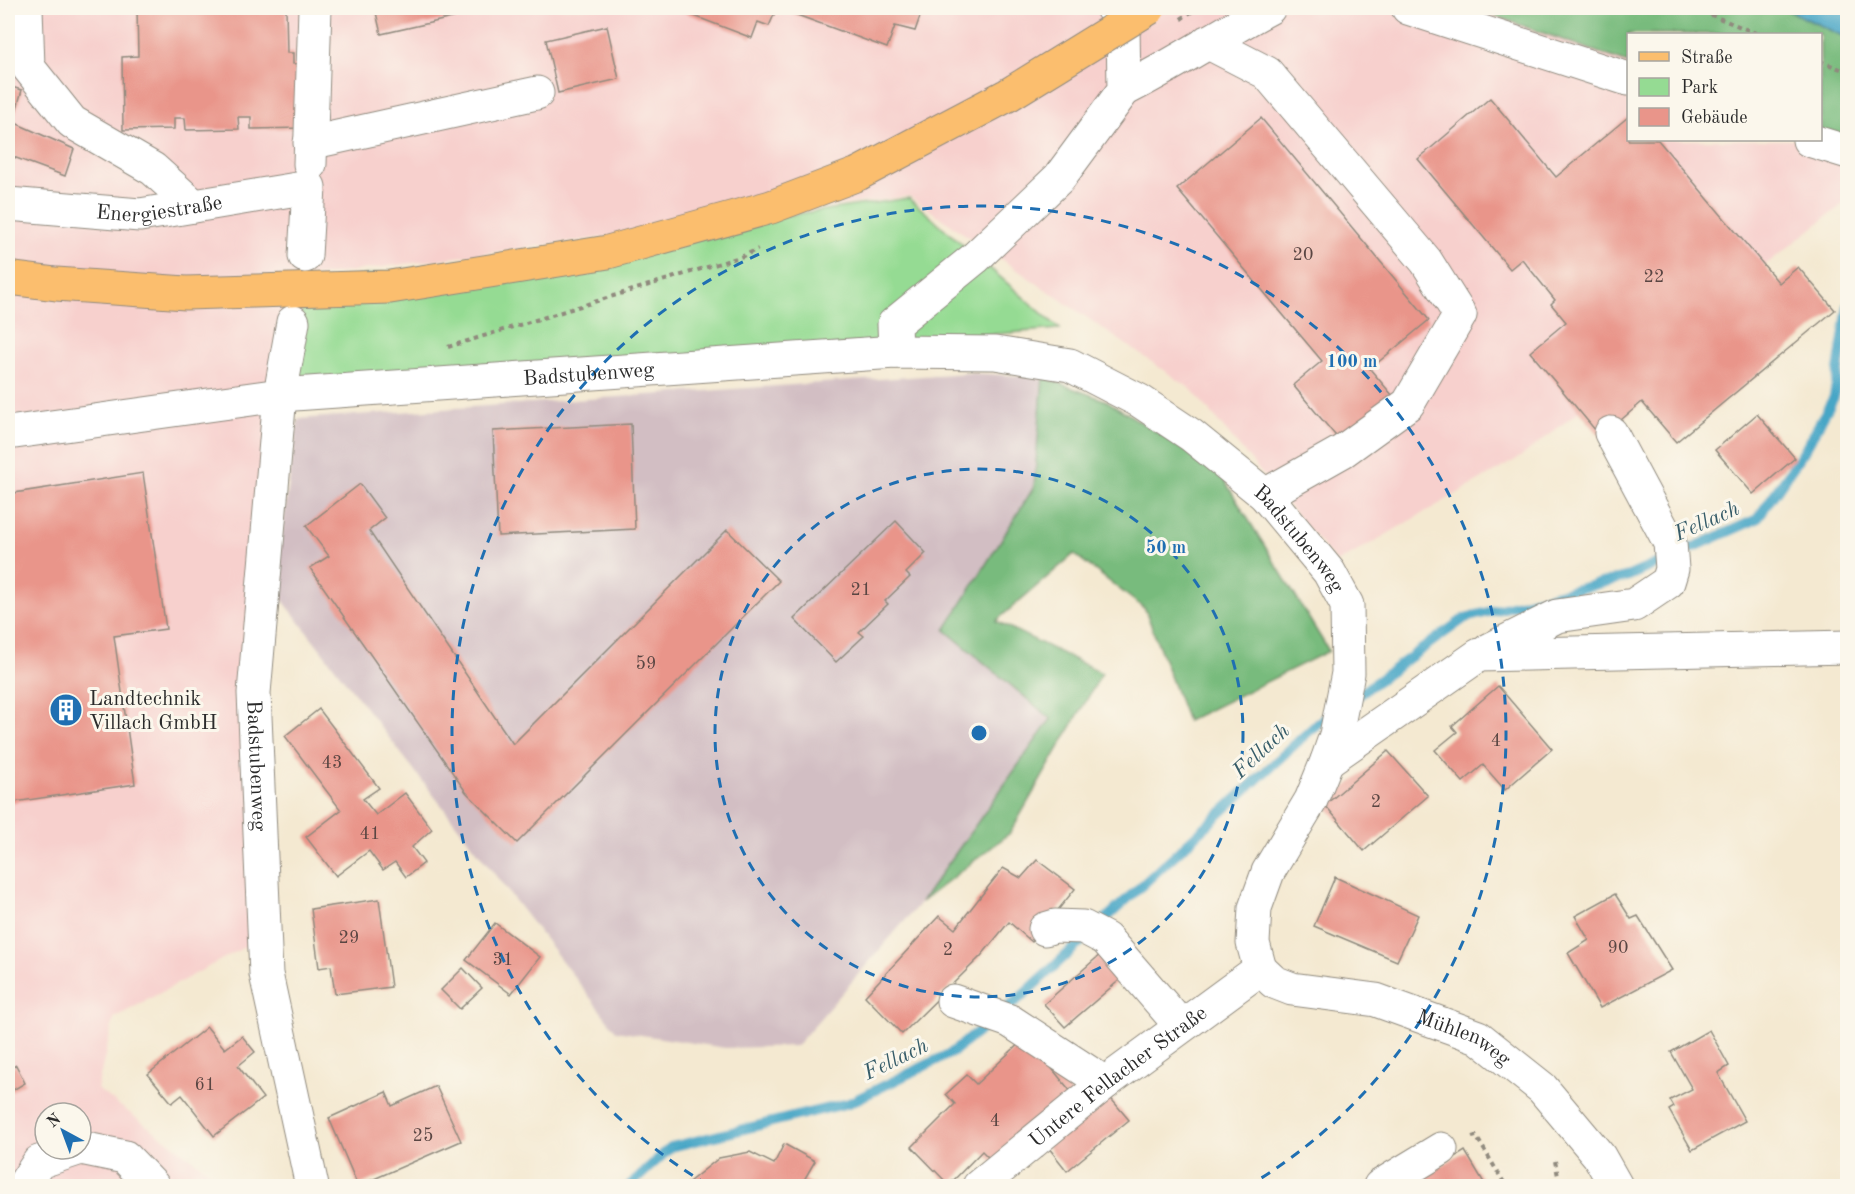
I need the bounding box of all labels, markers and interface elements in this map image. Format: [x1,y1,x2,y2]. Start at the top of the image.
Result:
legend [1627,33,1822,141]
text: Straße [1681,49,1732,67]
text: Park [1681,79,1718,97]
text: Gebäude [1681,109,1748,127]
street label: Energiestraße [95,193,224,227]
house number: 20 [1293,246,1313,264]
house number: 22 [1644,268,1664,286]
text: 100 m [1327,353,1377,371]
street label: Badstubenweg [522,360,656,390]
street label: Badstubenweg [1250,482,1347,597]
water label: Fellach [1670,498,1743,546]
text: 50 m [1146,539,1186,557]
house number: 21 [851,581,871,599]
house number: 59 [636,655,656,673]
place label: Landtechnik Villach GmbH [89,689,217,734]
building icon: Landtechnik Villach GmbH [48,692,84,728]
street label: Badstubenweg [242,700,269,833]
water label: Fellach [1228,720,1294,784]
centre of rings [969,723,989,743]
house number: 4 [1491,732,1501,750]
house number: 43 [322,754,342,772]
house number: 2 [1371,793,1381,811]
house number: 41 [360,825,380,843]
house number: 29 [339,929,359,947]
house number: 90 [1608,939,1628,957]
house number: 2 [943,941,953,959]
house number: 31 [493,951,513,969]
street label: Untere Fellacher Straße [1026,1003,1211,1152]
street label: Mühlenweg [1413,1007,1515,1071]
water label: Fellach [859,1035,932,1085]
house number: 61 [195,1076,215,1094]
north arrow [33,1101,93,1161]
text: N [45,1111,65,1131]
house number: 4 [990,1112,1000,1130]
house number: 25 [413,1127,433,1145]

